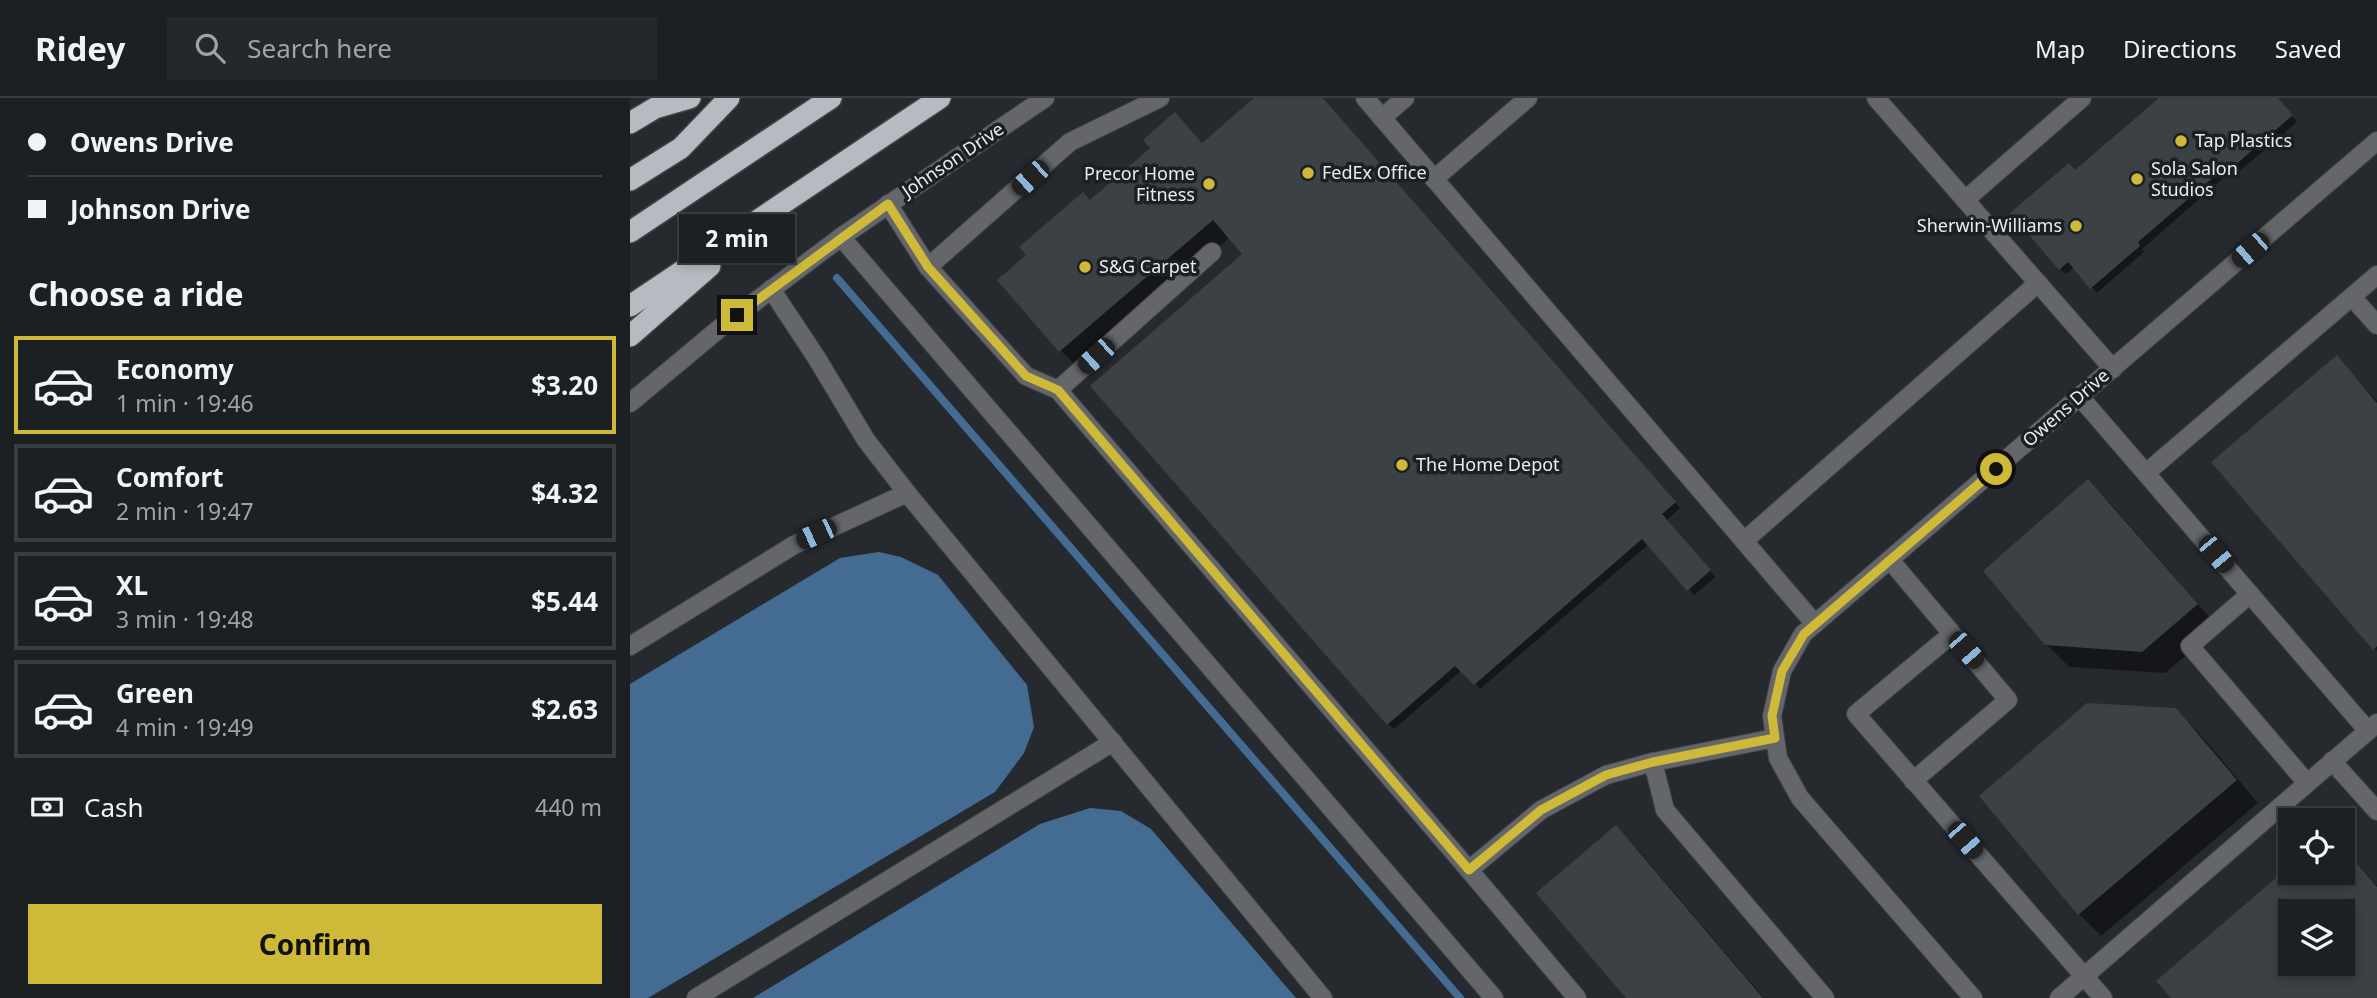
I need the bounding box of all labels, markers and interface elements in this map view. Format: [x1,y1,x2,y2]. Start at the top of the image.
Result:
search box [167,17,657,80]
text: Ridey [35,26,125,71]
icon: search [191,29,229,67]
text: Search here [247,30,392,66]
text: Map [2035,32,2085,65]
text: Directions [2123,32,2237,65]
text: Saved [2275,32,2342,65]
street label: Johnson Drive [895,116,1008,203]
text: Owens Drive [70,124,234,160]
place label: Tap Plastics [2195,128,2292,152]
marker: Tap Plastics [2173,133,2189,149]
car [1008,156,1053,200]
place label: Sola Salon Studios [2151,156,2238,201]
place label: FedEx Office [1322,160,1427,184]
place label: Precor Home Fitness [1084,161,1195,206]
marker: FedEx Office [1300,165,1316,181]
marker: Sola Salon Studios [2129,171,2145,187]
marker: Precor Home Fitness [1201,176,1217,192]
text: Johnson Drive [70,191,250,227]
place label: Sherwin-Williams [1917,213,2062,237]
callout: 2 min [679,214,795,262]
marker: Sherwin-Williams [2068,218,2084,234]
text: 2 min [705,222,769,254]
car [2228,228,2273,272]
place label: S&G Carpet [1099,254,1197,278]
marker: S&G Carpet [1077,259,1093,275]
text: Choose a ride [28,272,244,315]
route end [721,299,753,331]
car [1074,334,1119,378]
text: Economy [116,351,234,387]
icon: car [32,354,95,417]
street label: Owens Drive [2017,363,2114,452]
text: $3.20 [531,367,598,403]
text: 1 min · 19:46 [116,387,254,419]
place label: The Home Depot [1416,452,1560,476]
route start [1980,453,2012,485]
marker: The Home Depot [1394,457,1410,473]
text: Comfort [116,459,224,495]
icon: car [32,462,95,525]
text: $4.32 [531,475,598,511]
text: 2 min · 19:47 [116,495,254,527]
car [793,516,840,552]
car [2195,531,2238,577]
text: XL [116,567,148,603]
icon: car [32,570,95,633]
text: $5.44 [531,583,598,619]
text: 3 min · 19:48 [116,603,254,635]
car [1945,627,1988,673]
text: Green [116,675,194,711]
icon: car [32,678,95,741]
text: $2.63 [531,691,598,727]
text: 4 min · 19:49 [116,711,254,743]
icon: cash [28,788,66,826]
text: Cash [84,789,144,825]
text: 440 m [535,791,602,823]
map controls [2278,808,2355,976]
button: locate [2278,808,2355,885]
car [1944,817,1987,863]
button: layers [2278,899,2355,976]
button: Confirm [28,904,602,984]

